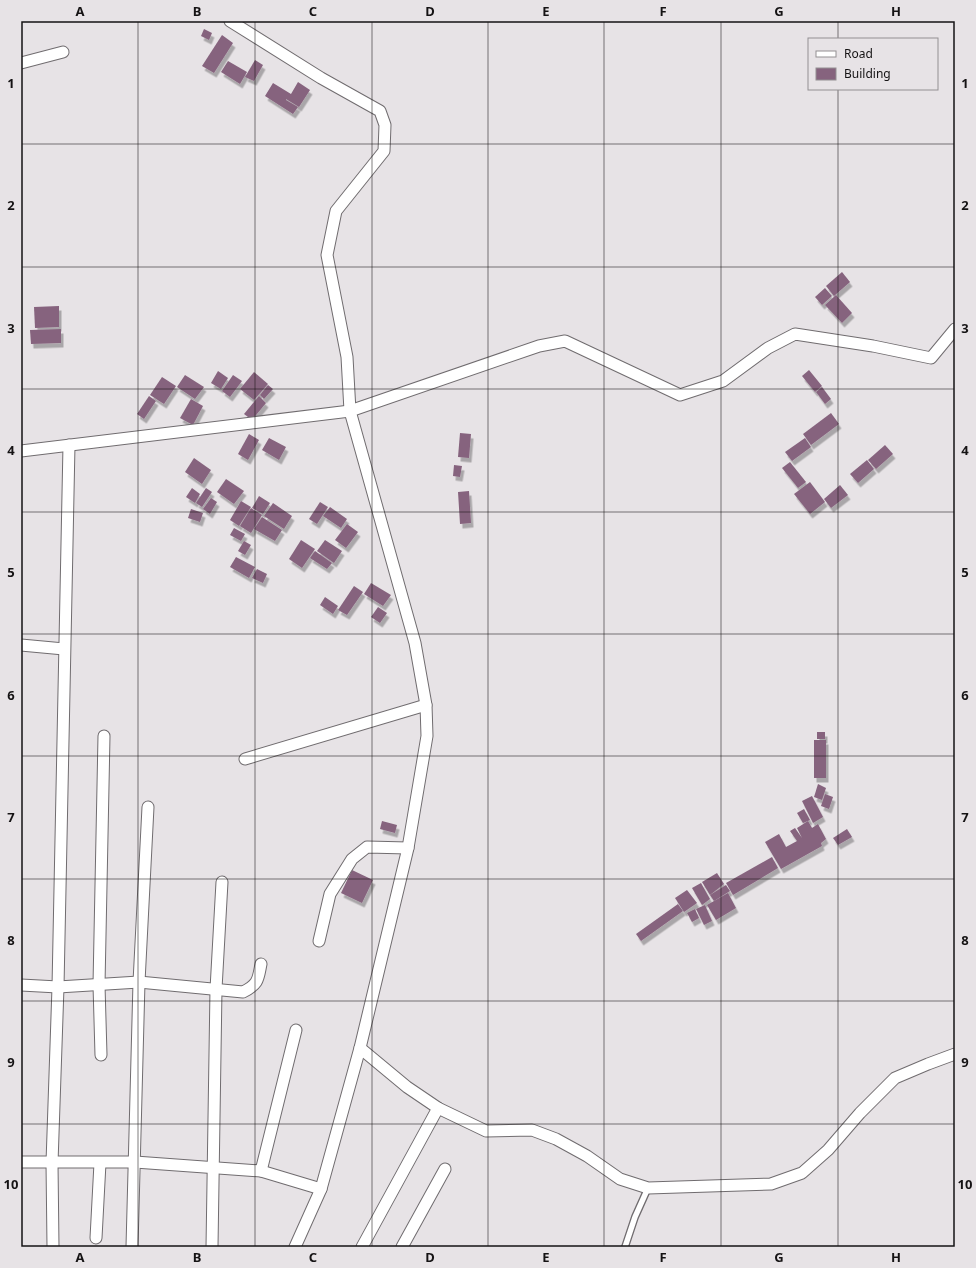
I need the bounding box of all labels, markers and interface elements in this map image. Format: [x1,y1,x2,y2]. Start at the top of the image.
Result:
text: A [76,2,85,20]
text: B [193,2,201,20]
text: C [309,2,317,20]
text: D [425,2,435,20]
text: E [542,2,550,20]
text: F [659,2,667,20]
text: G [774,2,784,20]
text: H [891,2,901,20]
legend [808,38,938,90]
text: Road [844,45,873,62]
text: Building [844,65,891,82]
text: 1 [7,74,15,92]
text: 1 [961,74,969,92]
text: 2 [7,196,15,214]
text: 2 [961,196,969,214]
text: 3 [7,319,15,337]
text: 3 [961,319,969,337]
text: 4 [7,441,15,459]
text: 4 [961,441,969,459]
text: 5 [7,563,15,581]
text: 5 [961,563,969,581]
text: 6 [7,686,15,704]
text: 6 [961,686,969,704]
text: 7 [7,808,15,826]
text: 7 [961,808,969,826]
text: 8 [7,931,15,949]
text: 8 [961,931,969,949]
text: 9 [7,1053,15,1071]
text: 9 [961,1053,969,1071]
text: 10 [4,1175,18,1193]
text: 10 [958,1175,972,1193]
text: A [76,1248,85,1266]
text: B [193,1248,201,1266]
text: C [309,1248,317,1266]
text: D [425,1248,435,1266]
text: E [542,1248,550,1266]
text: F [659,1248,667,1266]
text: G [774,1248,784,1266]
text: H [891,1248,901,1266]

